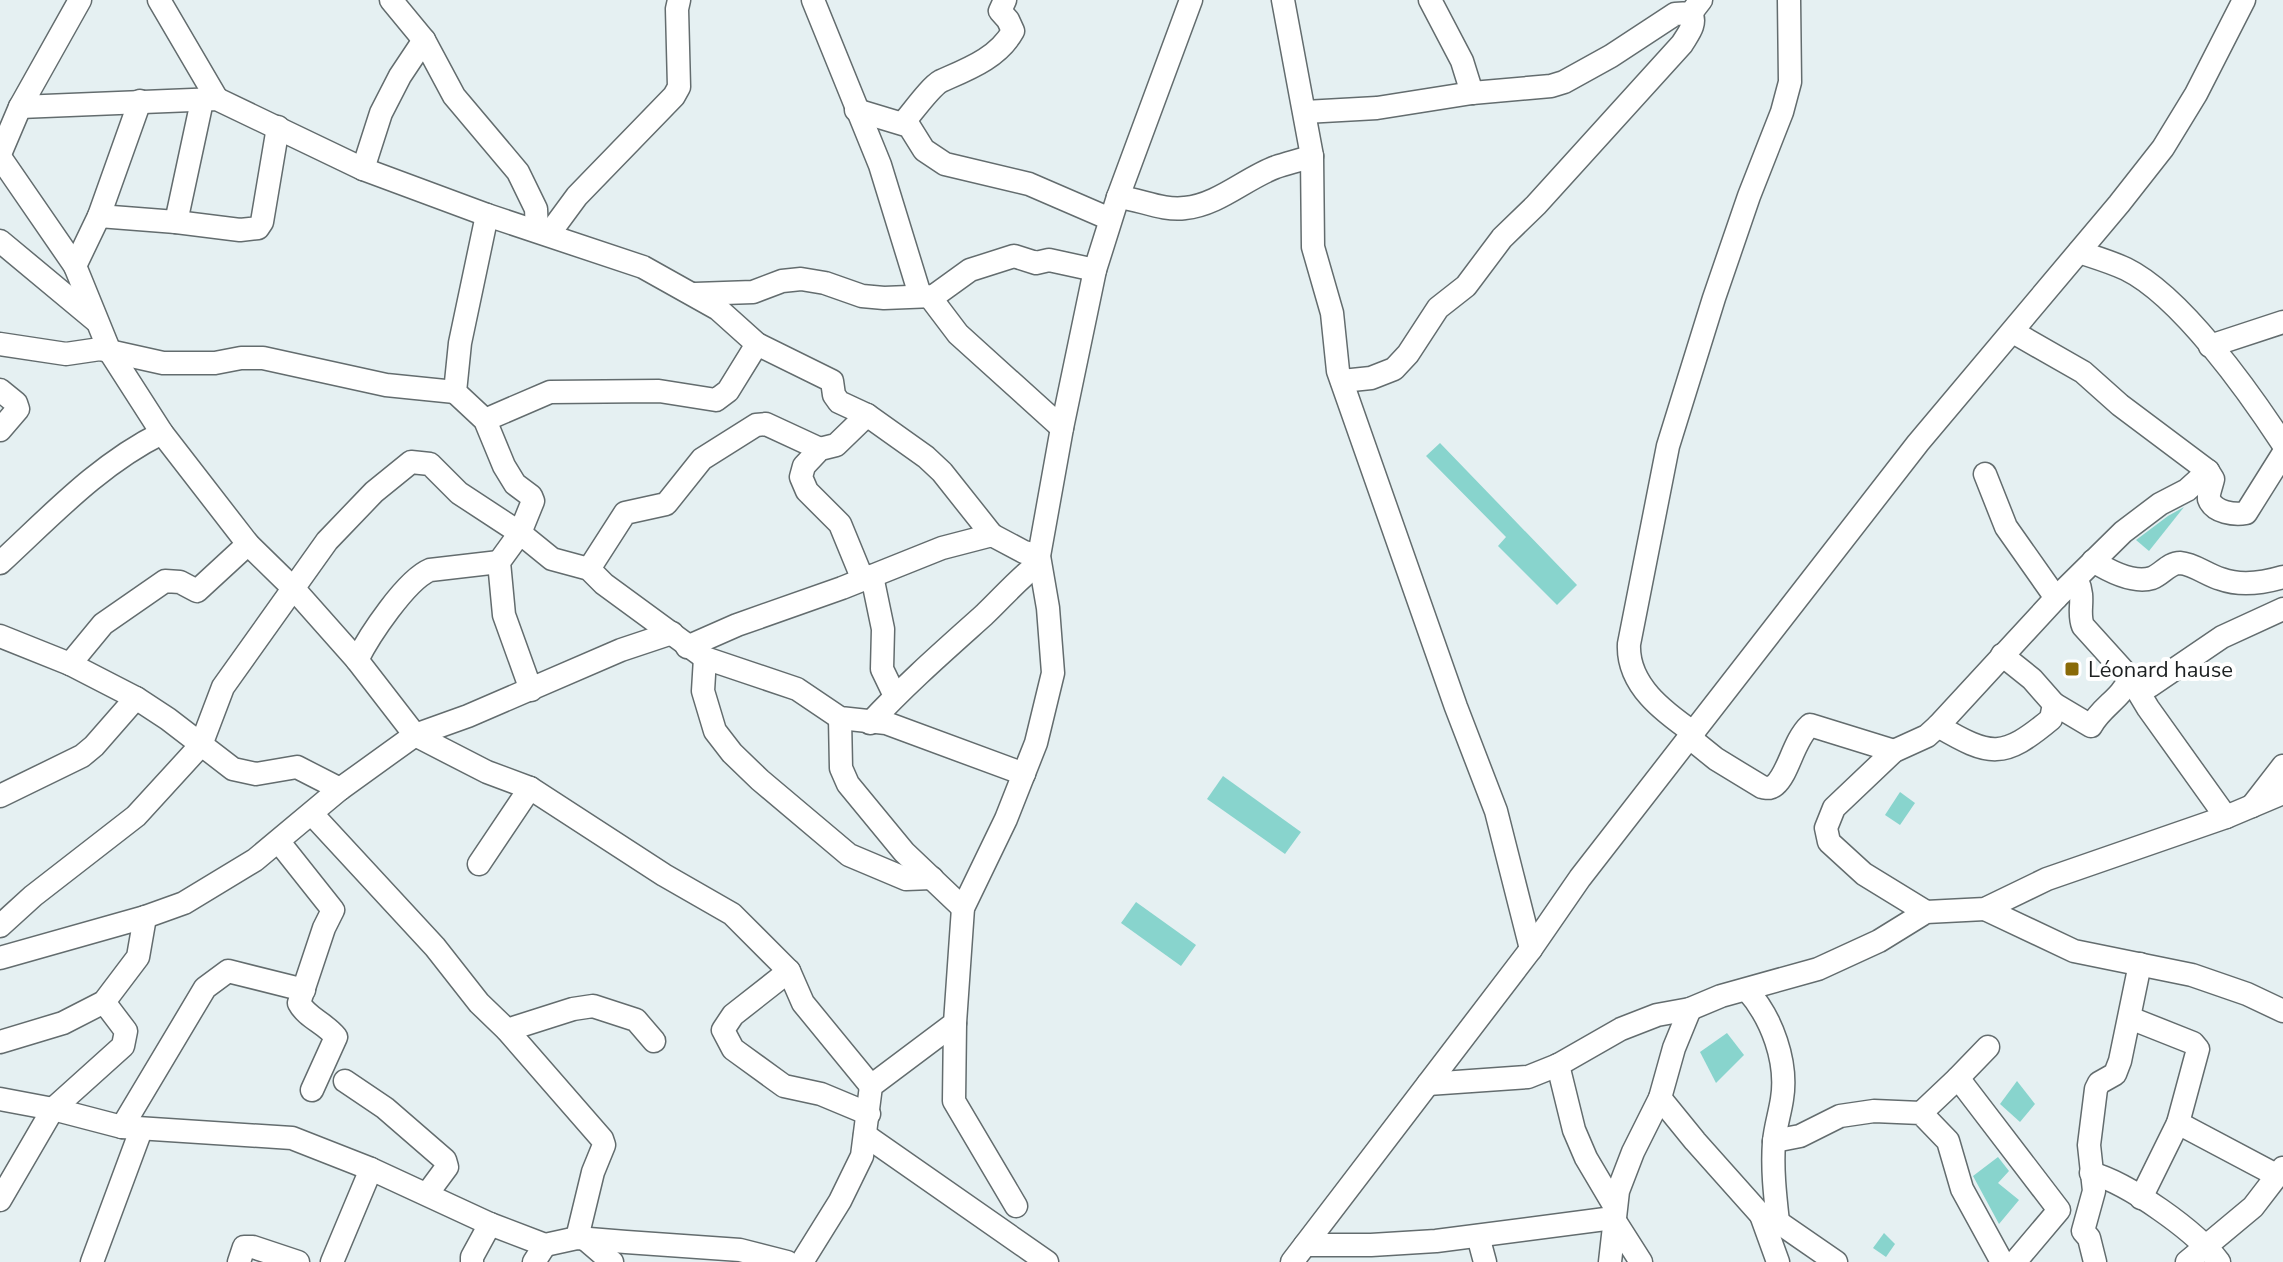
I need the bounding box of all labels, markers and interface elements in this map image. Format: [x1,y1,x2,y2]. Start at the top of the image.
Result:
place label: Léonard hause [2088,655,2233,685]
marker: Léonard hause [2063,660,2081,678]

